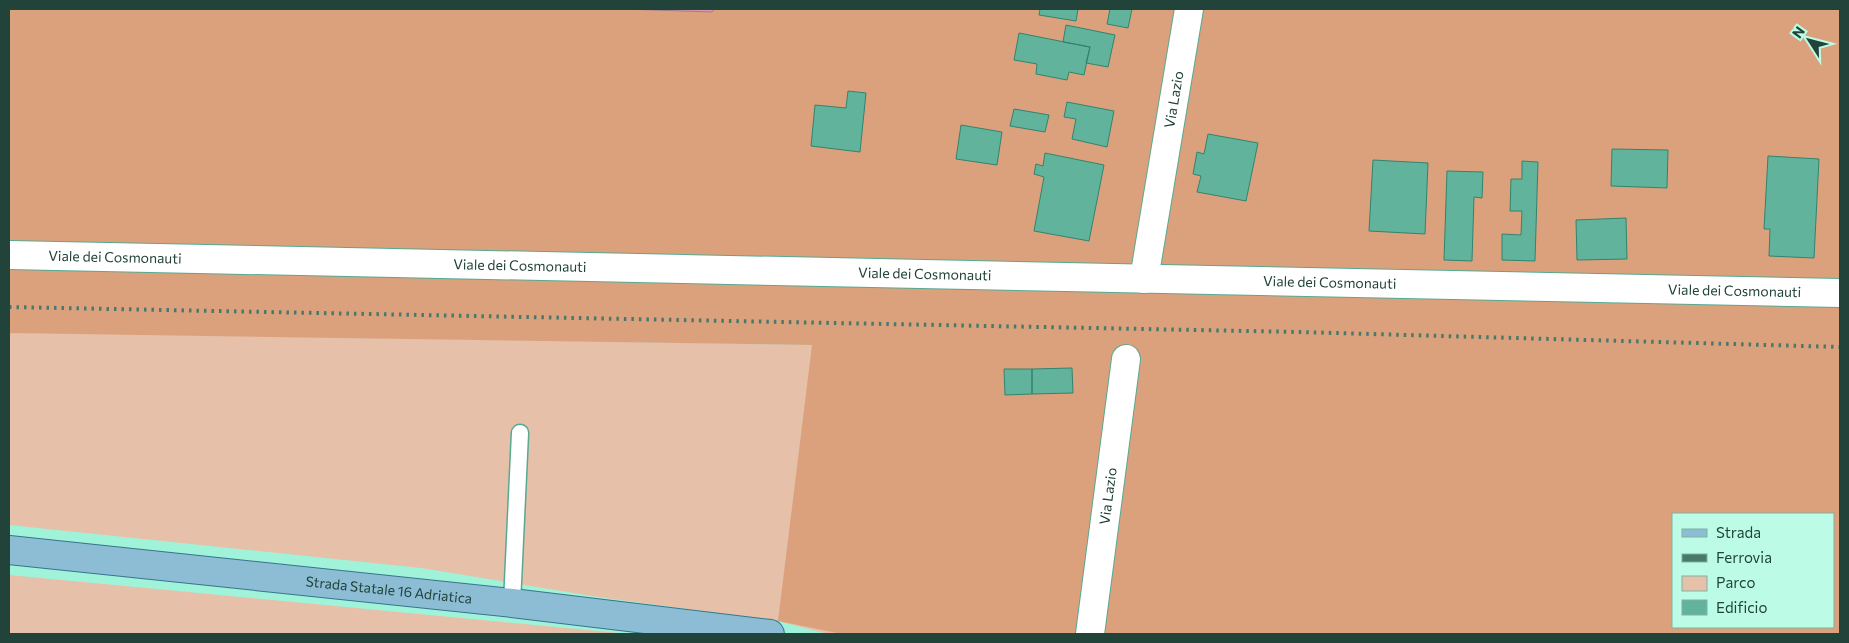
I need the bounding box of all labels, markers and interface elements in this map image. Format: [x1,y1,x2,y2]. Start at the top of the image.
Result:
north arrow [1784,15,1834,65]
text: N [1788,23,1808,41]
street label: Via Lazio [1160,70,1187,129]
street label: Viale dei Cosmonauti [48,247,182,267]
street label: Viale dei Cosmonauti [453,255,587,275]
street label: Viale dei Cosmonauti [858,264,992,283]
street label: Viale dei Cosmonauti [1263,272,1397,292]
street label: Viale dei Cosmonauti [1668,280,1801,300]
street label: Via Lazio [1095,466,1120,526]
legend [1672,513,1834,628]
text: Strada [1716,523,1761,541]
text: Ferrovia [1716,548,1772,566]
street label: Strada Statale 16 Adriatica [305,572,473,607]
text: Parco [1716,573,1755,591]
text: Edificio [1716,598,1767,616]

